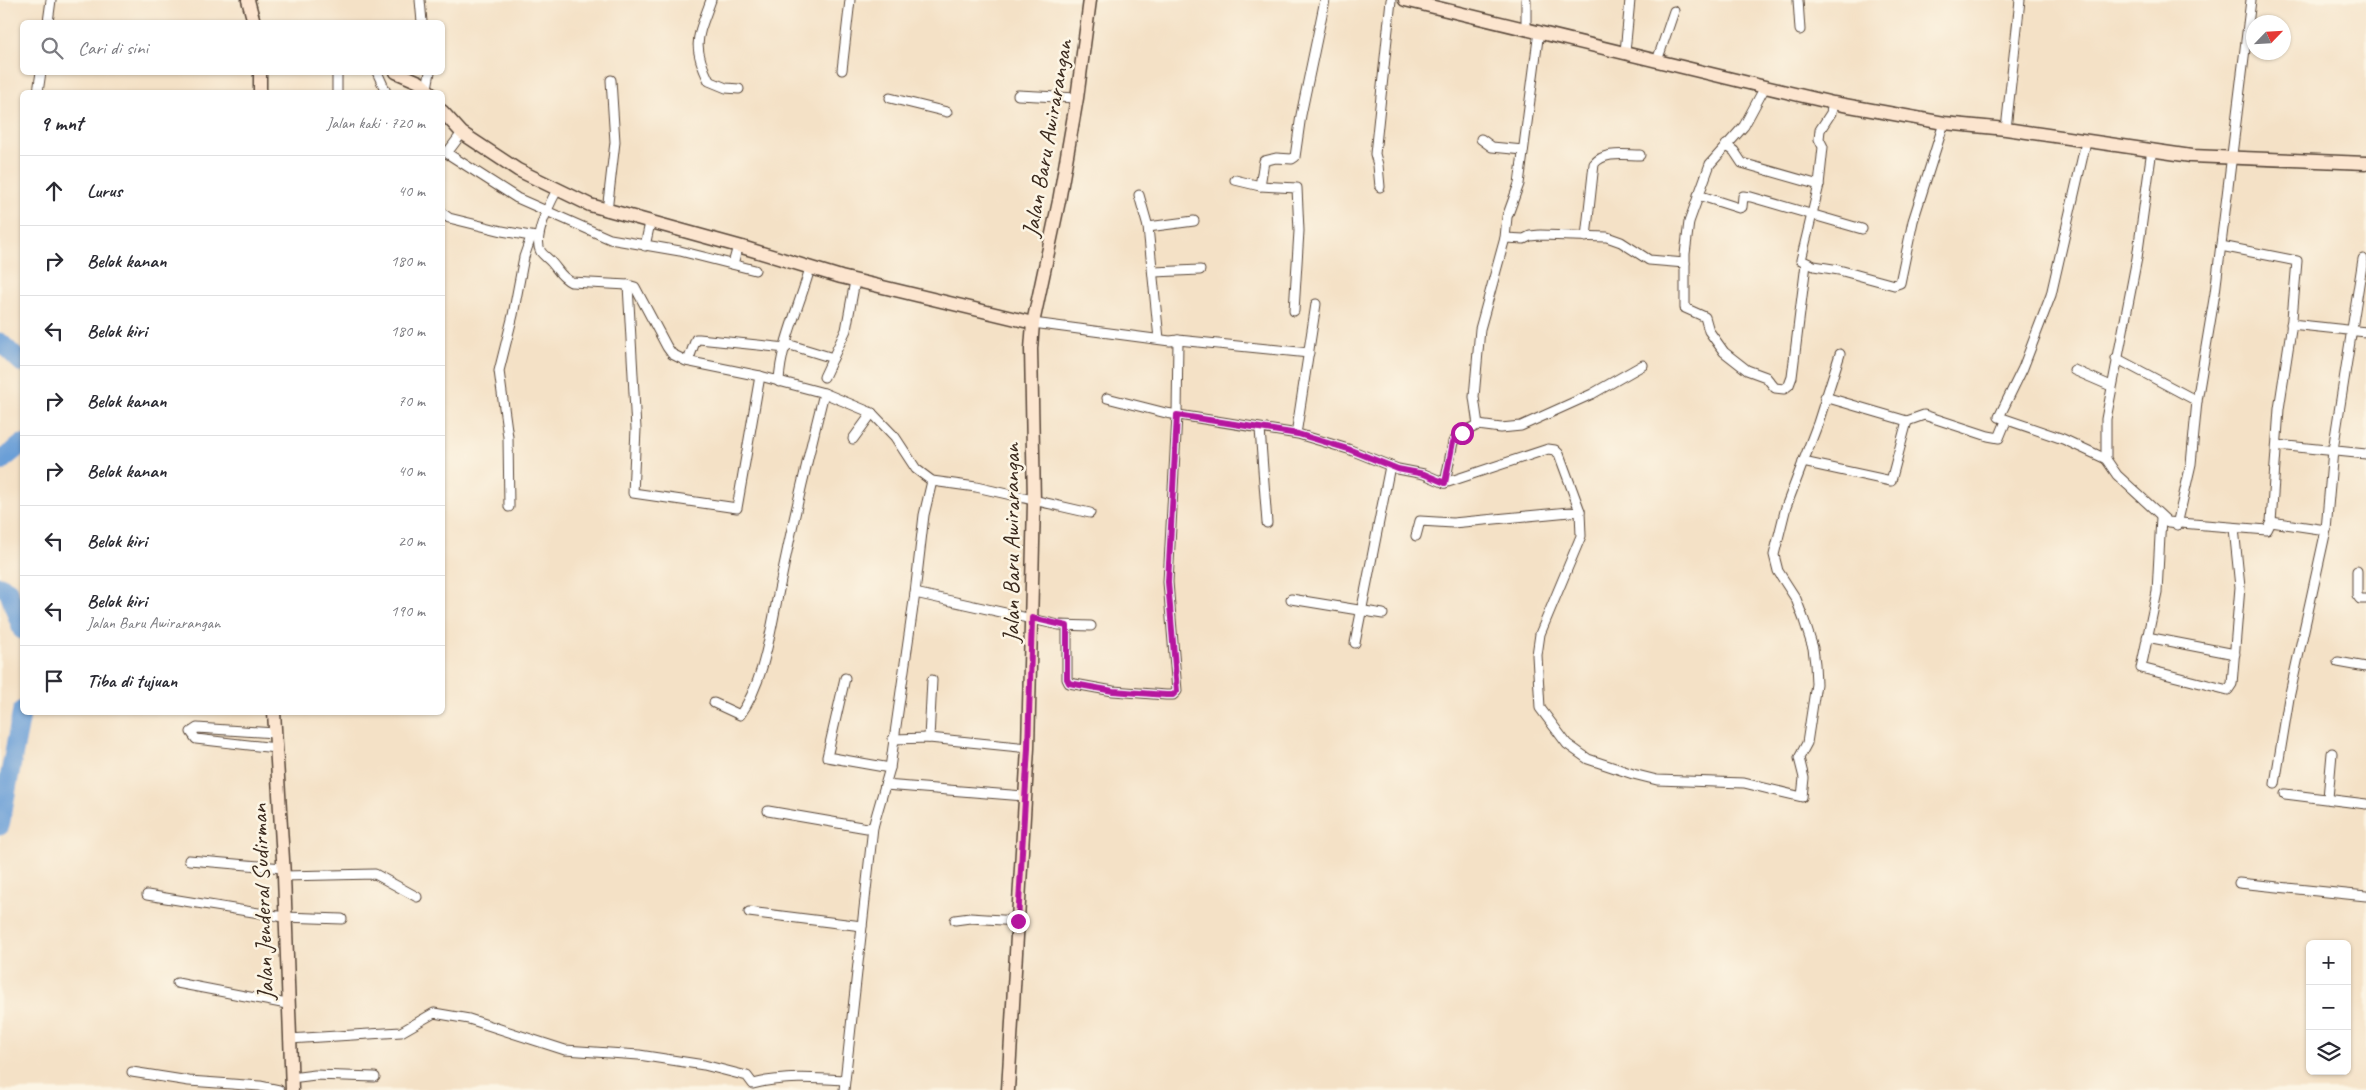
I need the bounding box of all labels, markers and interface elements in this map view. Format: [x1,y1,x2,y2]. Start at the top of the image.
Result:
north arrow [2246,15,2291,60]
search box [20,20,445,75]
icon: search [38,34,66,62]
text: Cari di sini [78,36,148,60]
street label: Jalan Baru Awirarangan [1015,36,1079,240]
text: 9 mnt [40,110,83,136]
text: Jalan kaki · 720 m [327,113,425,133]
icon: ahead [40,177,68,205]
text: Lurus [87,179,122,203]
text: 40 m [398,181,425,201]
icon: right [40,247,68,275]
text: Belok kanan [87,249,166,273]
text: 180 m [391,251,425,271]
icon: left [40,317,68,345]
text: Belok kiri [87,319,147,343]
text: 180 m [391,321,425,341]
icon: right [40,387,68,415]
text: Belok kanan [87,389,166,413]
text: 70 m [398,391,425,411]
route start [1451,422,1474,445]
street label: Jalan Baru Awirarangan [996,442,1026,644]
icon: right [40,457,68,485]
text: Belok kanan [87,459,166,483]
text: 40 m [398,461,425,481]
icon: left [40,527,68,555]
text: Belok kiri [87,529,147,553]
text: 20 m [398,531,425,551]
text: Belok kiri [87,589,147,613]
icon: left [40,597,68,625]
text: 190 m [391,601,425,621]
text: Jalan Baru Awirarangan [87,613,220,633]
icon: arrive [40,667,68,695]
text: Tiba di tujuan [87,669,177,693]
street label: Jalan Jenderal Sudirman [244,802,280,1002]
route end [1007,910,1030,933]
map controls [2306,940,2351,1075]
button: + [2306,940,2351,985]
button: − [2306,985,2351,1030]
button: layers [2306,1030,2351,1075]

